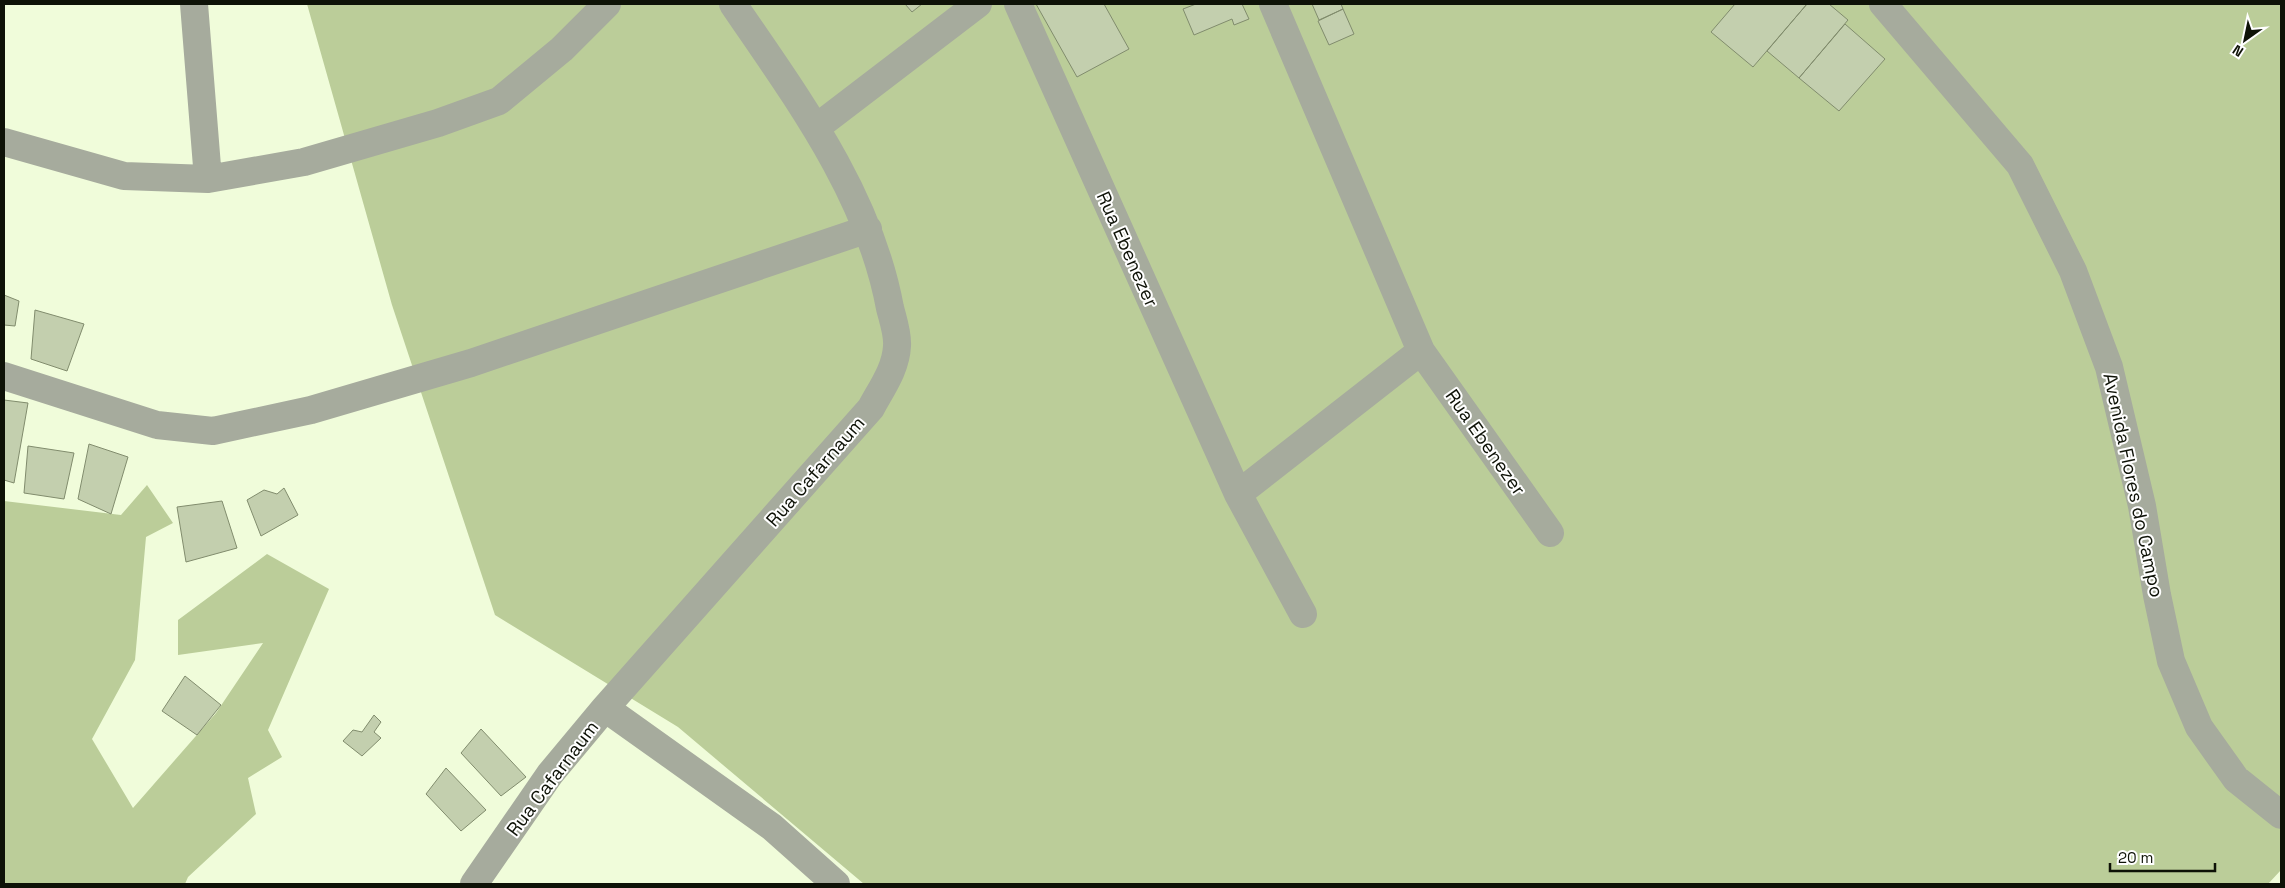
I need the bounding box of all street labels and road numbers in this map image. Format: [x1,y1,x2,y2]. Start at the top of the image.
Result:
street label: Rua Ebenezer [1091,187,1164,311]
street label: Avenida Flores do Campo [2097,370,2170,600]
street label: Rua Ebenezer [1440,384,1531,500]
street label: Rua Cafarnaum [760,411,870,532]
street label: Rua Cafarnaum [501,715,604,841]

